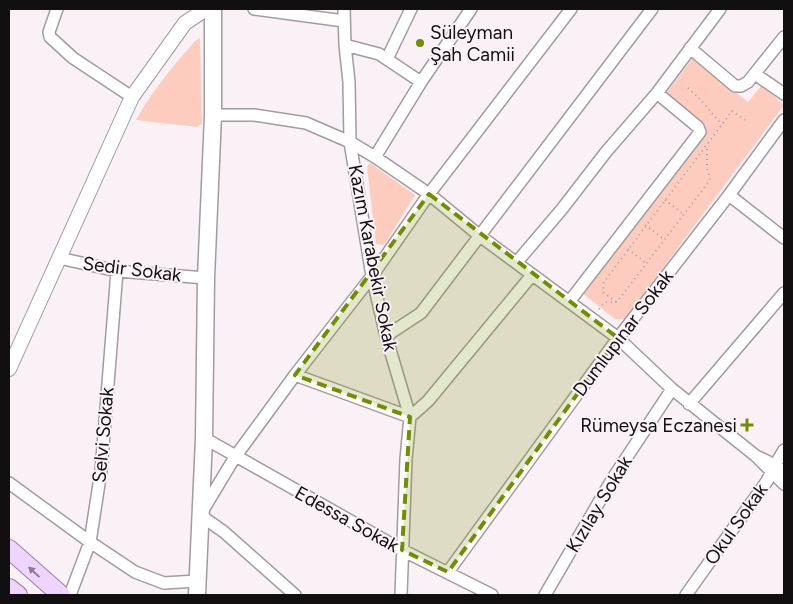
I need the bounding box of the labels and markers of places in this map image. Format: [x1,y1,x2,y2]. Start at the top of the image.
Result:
place label: Süleyman Şah Camii [430,21,515,66]
marker: Süleyman Şah Camii [414,37,426,49]
place label: Rümeysa Eczanesi [580,414,737,437]
marker: Rümeysa Eczanesi [741,419,753,431]

